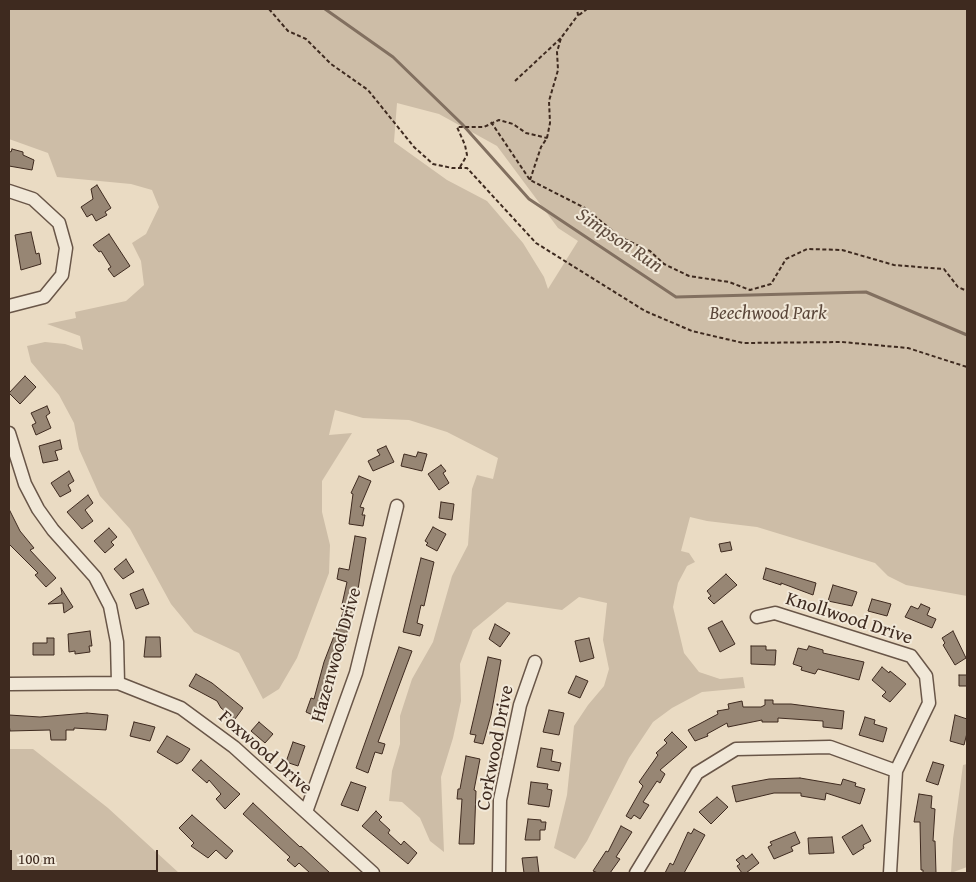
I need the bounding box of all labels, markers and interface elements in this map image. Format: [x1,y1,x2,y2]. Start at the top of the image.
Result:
water label: Simpson Run [571,203,667,279]
park label: Beechwood Park [709,303,827,325]
street label: Hazenwood Drive [307,585,367,725]
street label: Knollwood Drive [783,588,915,650]
street label: Corkwood Drive [473,683,519,813]
street label: Foxwood Drive [213,706,317,800]
scale bar [12,840,160,872]
text: 100 m [18,848,55,869]

